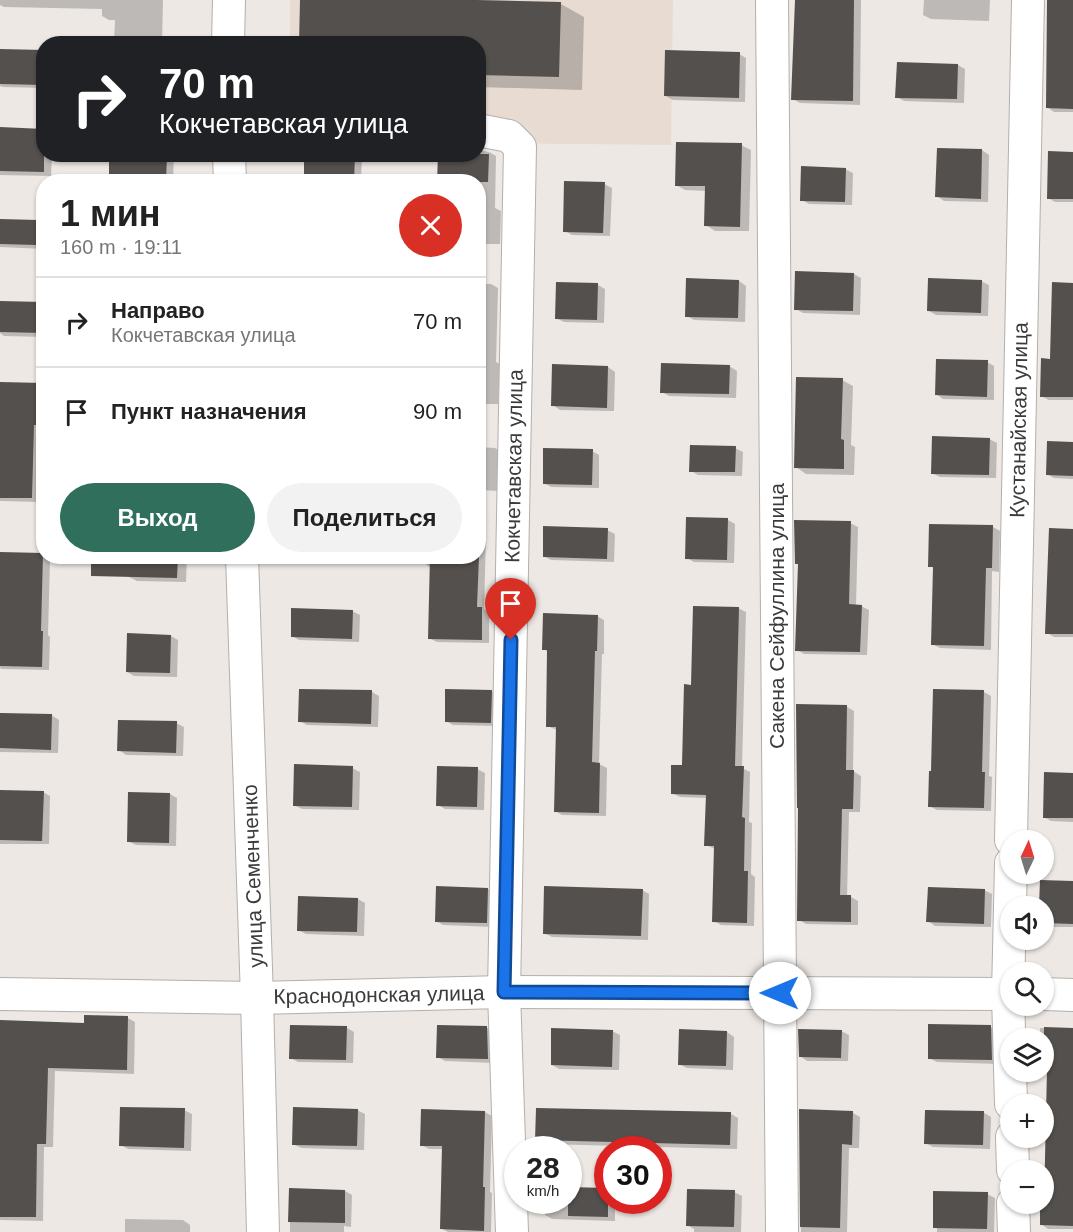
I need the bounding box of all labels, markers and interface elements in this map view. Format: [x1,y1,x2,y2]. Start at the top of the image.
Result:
icon: right [60,60,138,138]
text: 70 m [159,60,255,107]
text: Кокчетавская улица [159,109,408,139]
text: 1 мин [60,193,161,234]
button: close [399,194,462,257]
text: 160 m · 19:11 [60,236,182,258]
text: Направо [111,298,205,323]
icon: right [60,306,93,339]
text: 70 m [413,309,462,334]
street label: Кустанайская улица [1005,322,1032,518]
text: Кокчетавская улица [111,324,296,346]
street label: Кокчетавская улица [500,369,527,563]
icon: arrive [60,396,93,429]
text: Пункт назначения [111,399,307,424]
text: 90 m [413,399,462,424]
button: Выход [60,483,255,552]
button: Поделиться [267,483,462,552]
street label: Сакена Сейфуллина улица [765,483,788,749]
pin [485,578,536,640]
icon: arrive [494,587,527,620]
street label: улица Семенченко [238,784,267,968]
north arrow [1000,830,1054,884]
map controls [1000,830,1054,1214]
button: sound [1000,896,1054,950]
position arrow [748,961,812,1025]
button: search [1000,962,1054,1016]
street label: Краснодонская улица [273,981,485,1008]
button: layers [1000,1028,1054,1082]
button: + [1000,1094,1054,1148]
speed limit sign: 30 [594,1136,672,1214]
text: 28 [526,1151,560,1184]
button: − [1000,1160,1054,1214]
text: km/h [527,1182,559,1199]

